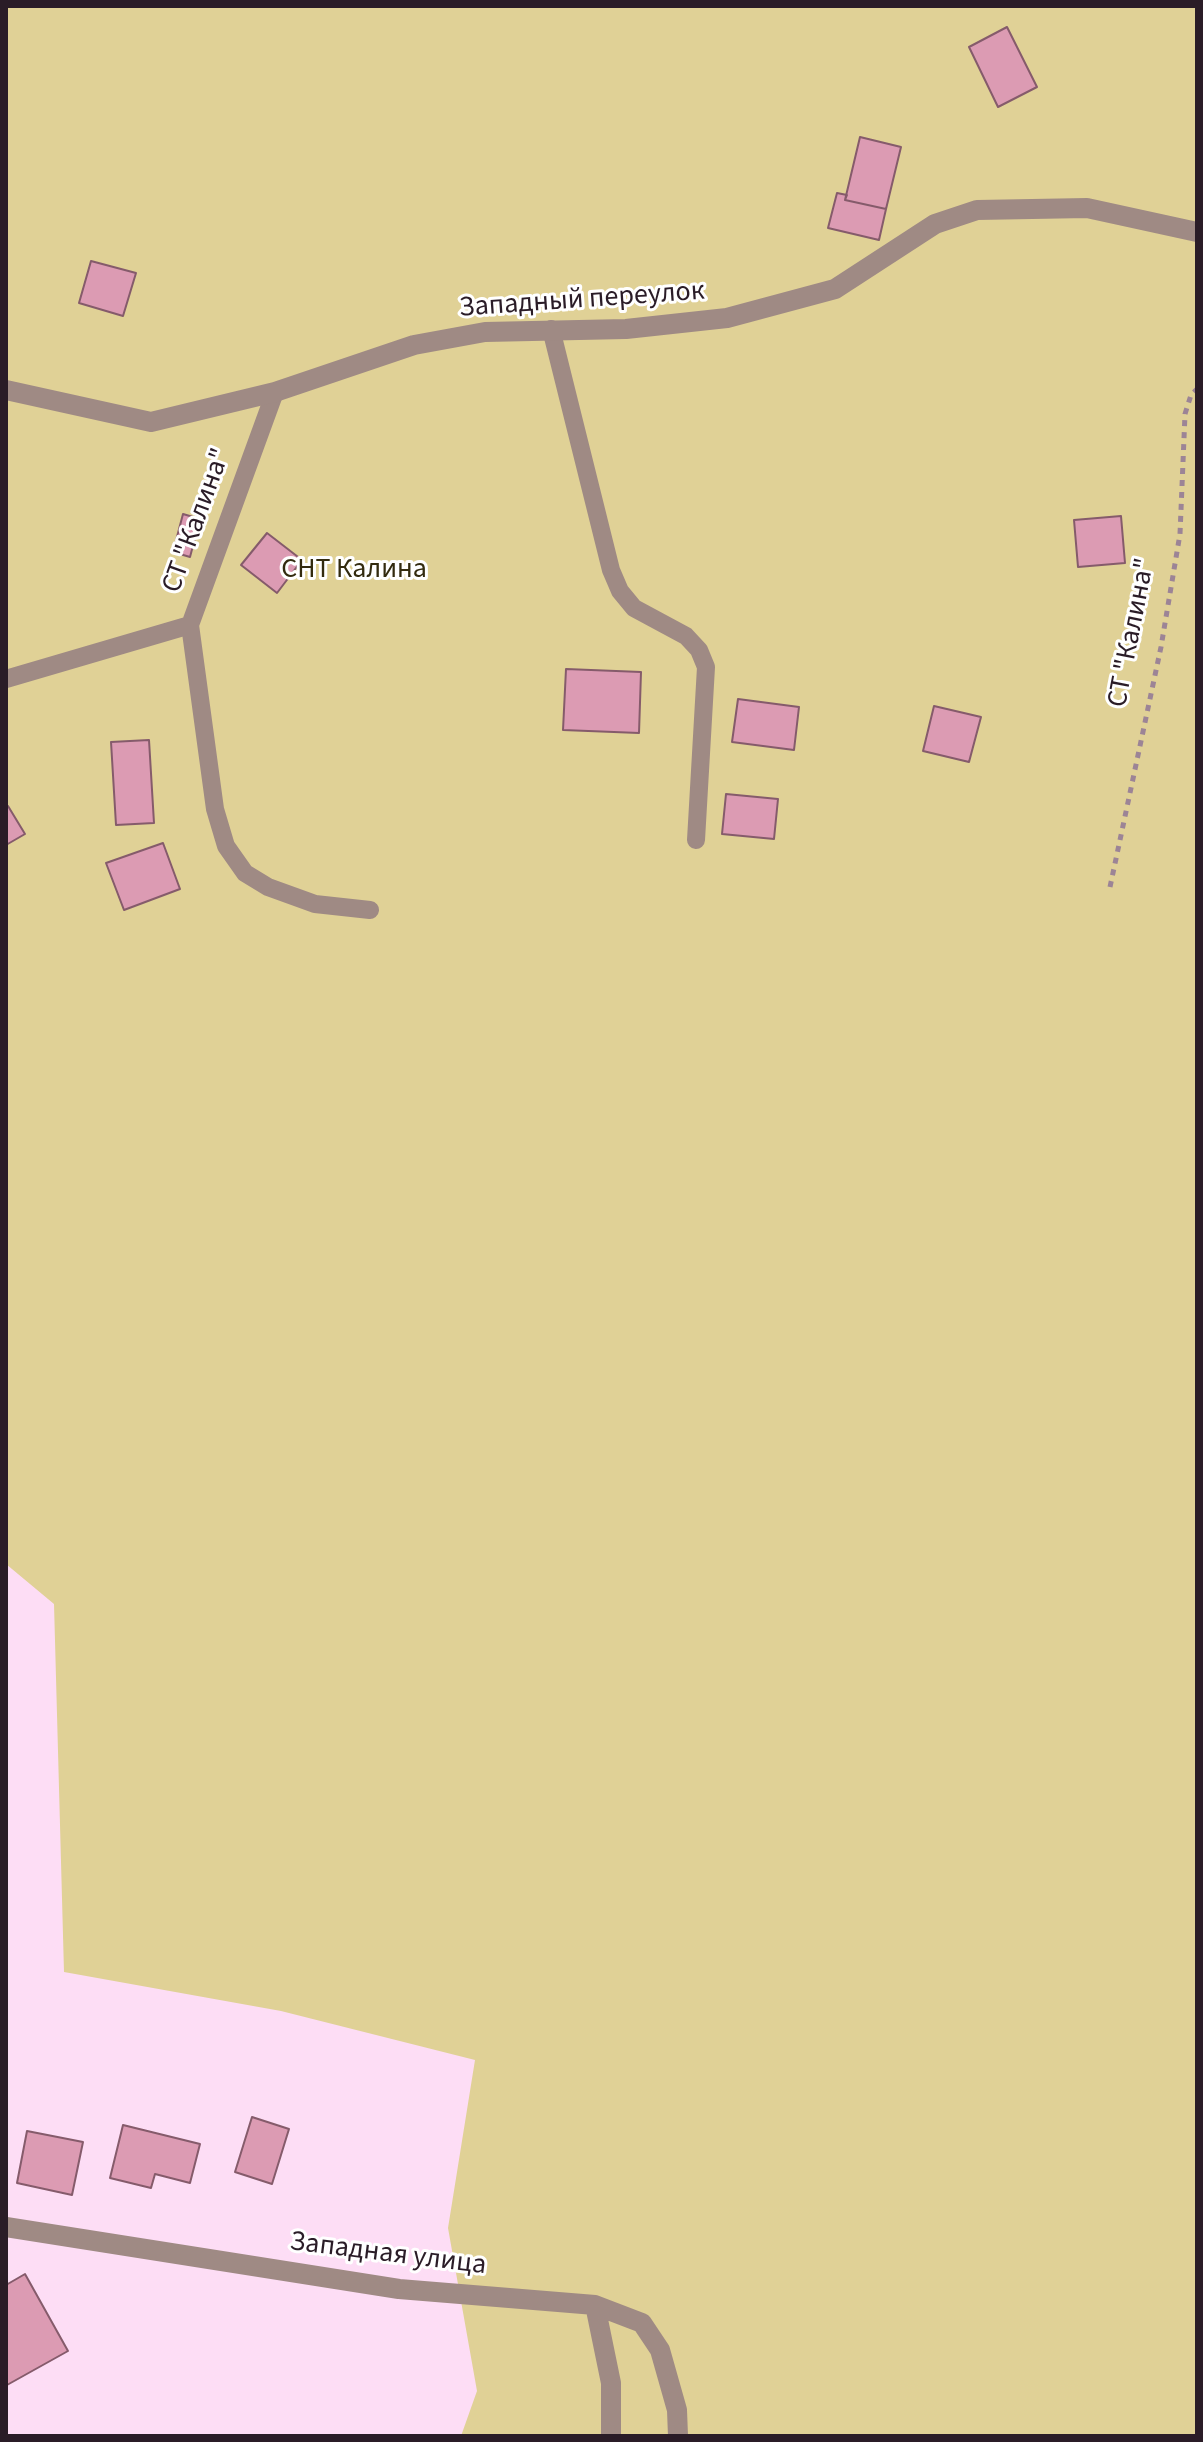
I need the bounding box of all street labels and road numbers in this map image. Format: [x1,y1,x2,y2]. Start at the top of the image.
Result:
street label: Западный переулок [458,276,706,326]
street label: СТ "Калина" [156,444,240,598]
street label: СТ "Калина" [1102,556,1164,710]
street label: Западная улица [288,2226,488,2284]

